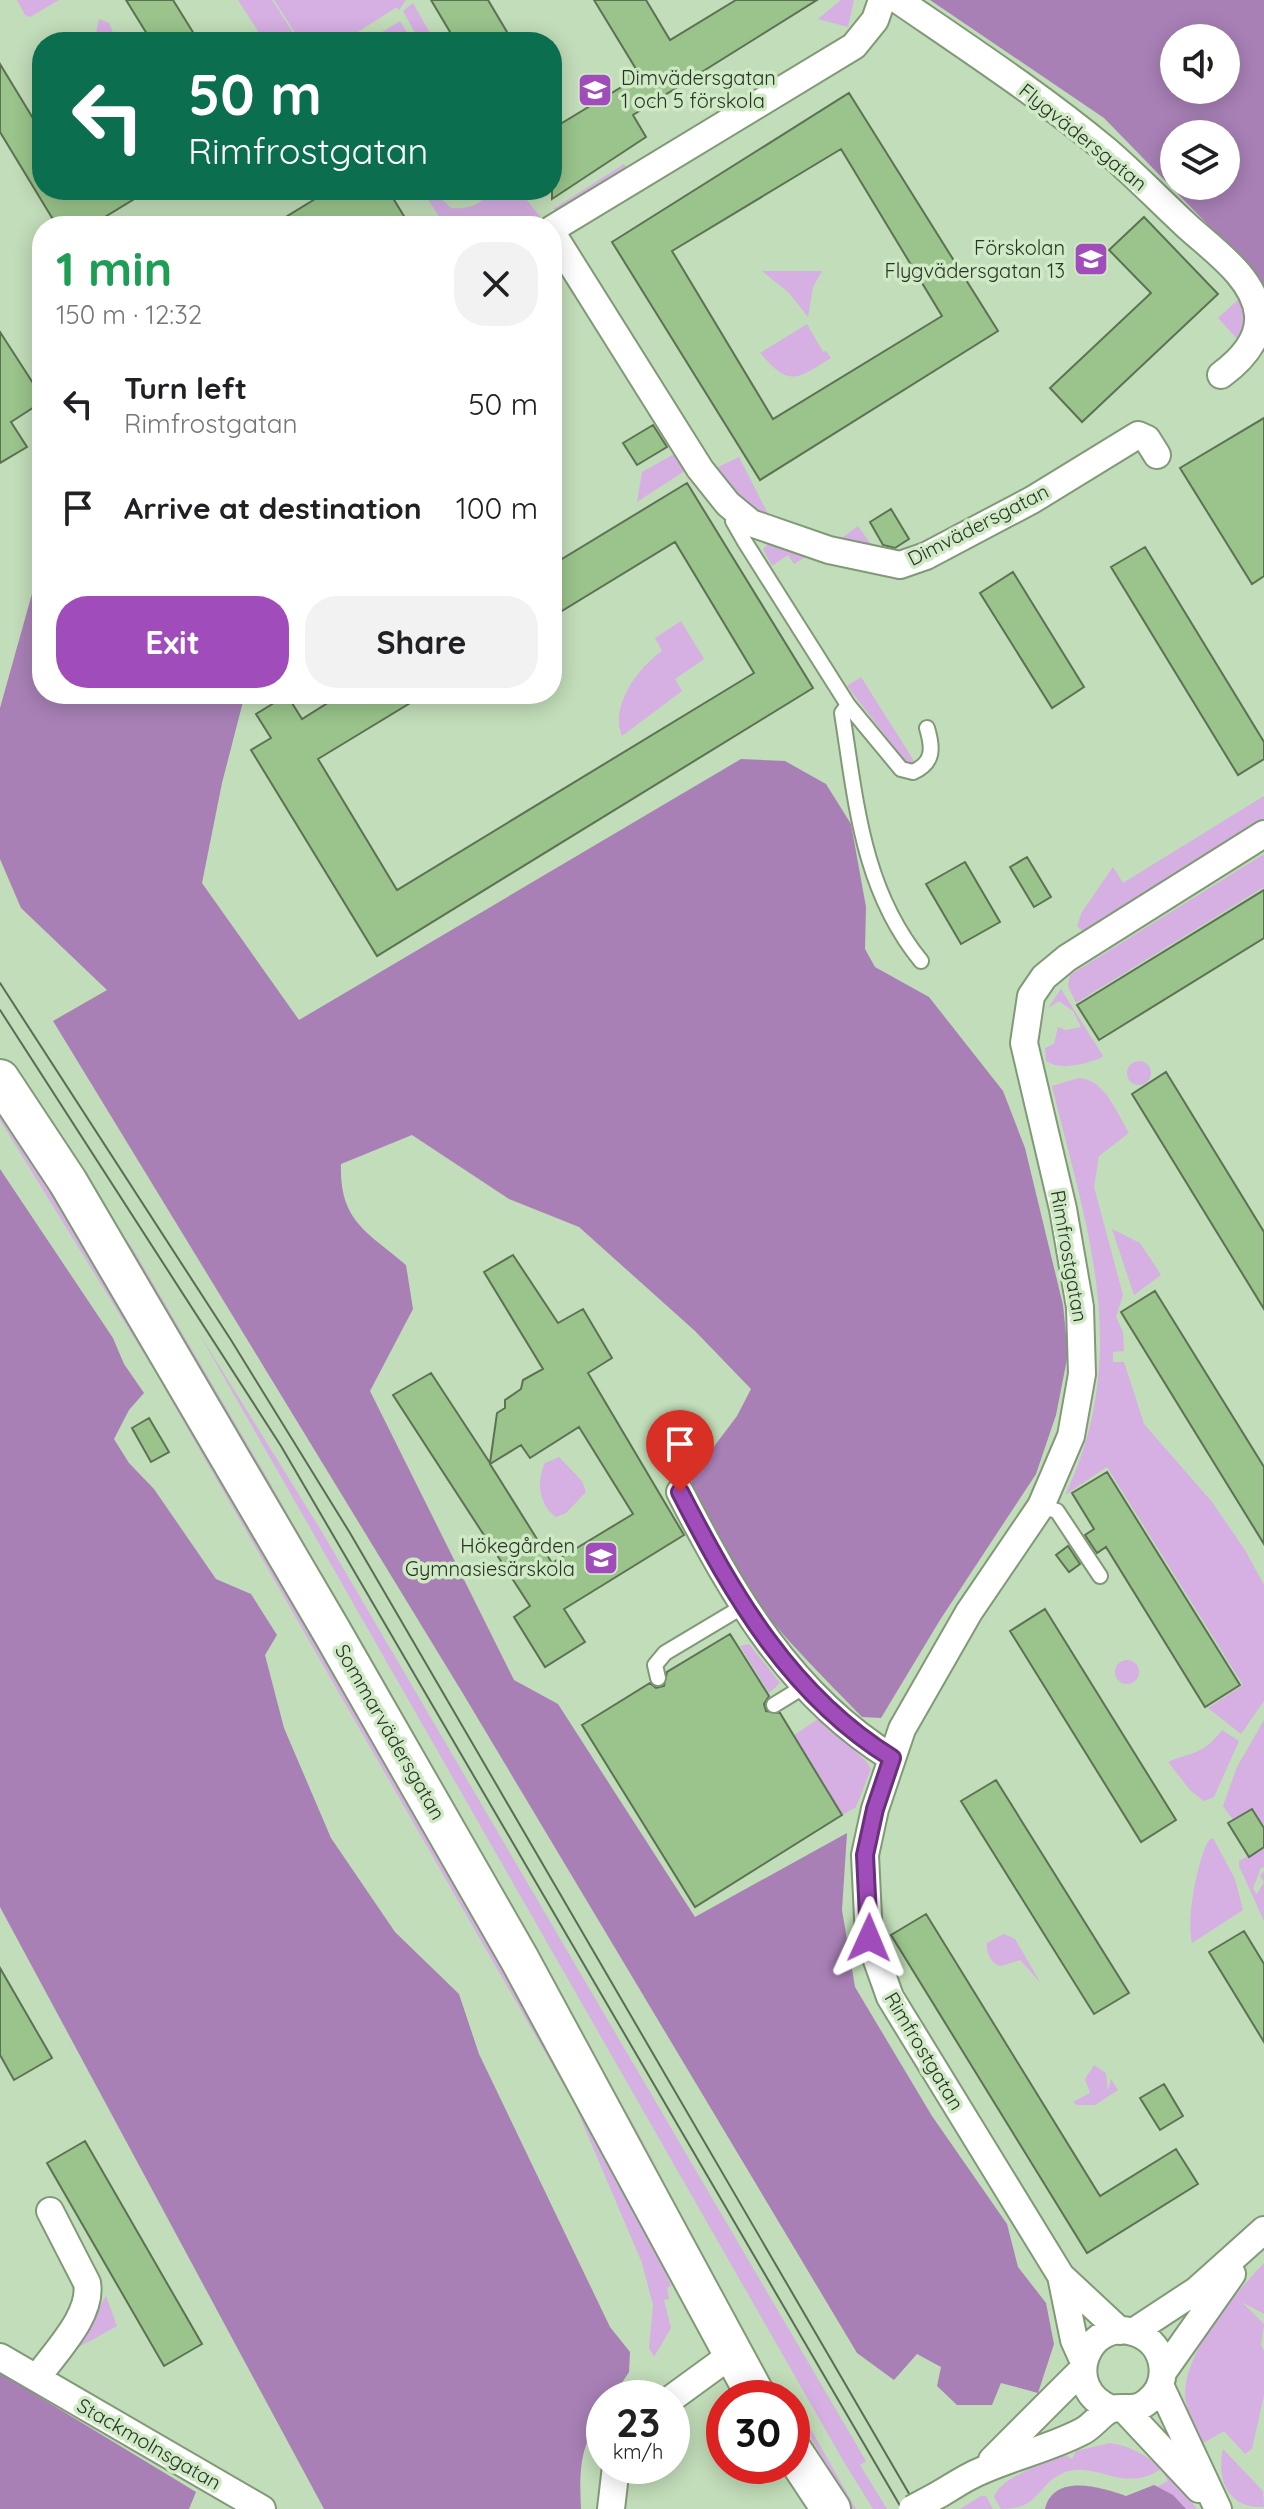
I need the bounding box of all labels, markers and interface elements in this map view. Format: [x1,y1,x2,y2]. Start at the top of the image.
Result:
map controls [1160,24,1240,200]
button: sound [1160,24,1240,104]
text: 50 m [188,59,322,129]
icon: left [56,64,160,168]
place label: Dimvädersgatan 1 och 5 förskola [621,65,776,113]
school or university icon: Dimvädersgatan 1 och 5 förskola [576,71,614,109]
street label: Flygvädersgatan [1014,77,1152,196]
button: layers [1160,120,1240,200]
text: Rimfrostgatan [188,128,428,173]
place label: Förskolan Flygvädersgatan 13 [884,235,1065,283]
text: 1 min [56,238,172,298]
school or university icon: Förskolan Flygvädersgatan 13 [1072,240,1110,278]
button: close [454,242,538,326]
text: 150 m · 12:32 [56,298,202,331]
text: Turn left [124,369,247,407]
icon: left [56,382,100,426]
text: 50 m [468,385,538,423]
text: Rimfrostgatan [124,407,298,440]
street label: Dimvädersgatan [903,478,1052,571]
icon: arrive [56,486,100,530]
text: Arrive at destination [124,489,422,527]
text: 100 m [456,489,538,527]
button: Exit [56,596,289,688]
button: Share [305,596,538,688]
street label: Rimfrostgatan [1046,1188,1093,1324]
pin [646,1410,714,1492]
icon: arrive [658,1422,702,1466]
place label: Hökegården Gymnasiesärskola [405,1533,575,1581]
school or university icon: Hökegården Gymnasiesärskola [582,1539,620,1577]
street label: Sommarvädersgatan [330,1639,451,1824]
position arrow [827,1896,911,1980]
street label: Rimfrostgatan [879,1987,970,2114]
speed limit sign: 30 [706,2380,810,2484]
street label: Stackmolnsgatan [73,2392,226,2495]
text: 23 [616,2397,660,2447]
text: km/h [613,2439,663,2464]

